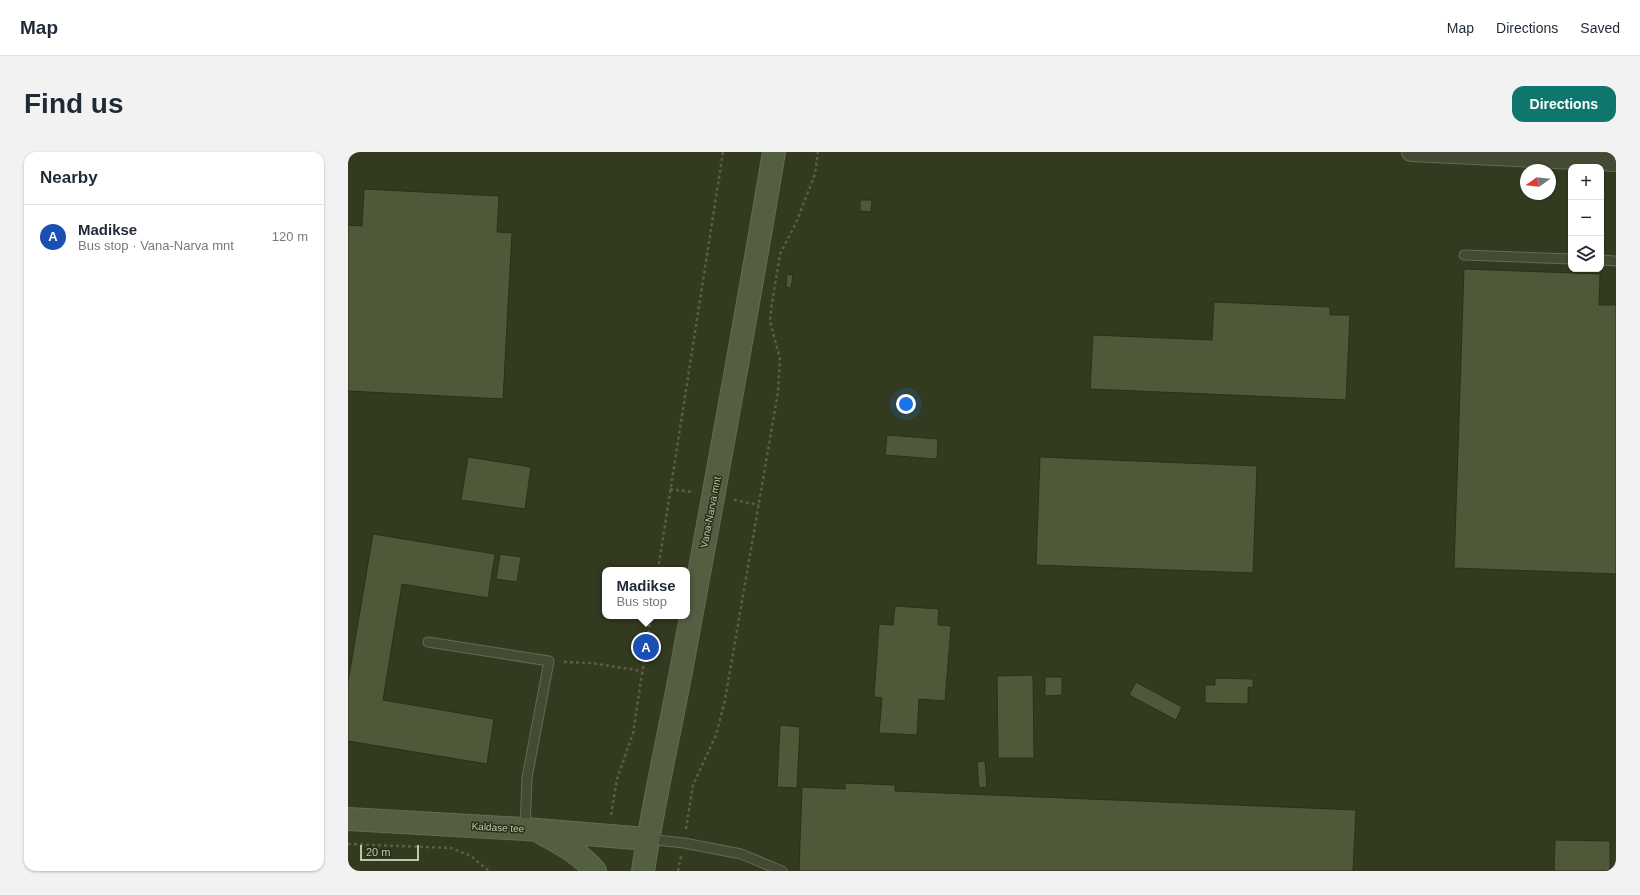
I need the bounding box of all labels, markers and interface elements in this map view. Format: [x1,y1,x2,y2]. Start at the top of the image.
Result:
text: Map [20,17,58,38]
text: Map [1447,20,1474,36]
text: Directions [1496,20,1558,36]
text: Saved [1580,20,1620,36]
button: Directions [1512,86,1616,122]
text: Find us [24,88,124,119]
north arrow [1520,164,1556,200]
map controls [1568,164,1604,272]
button: + [1568,164,1604,200]
text: Nearby [40,168,98,187]
button: − [1568,200,1604,236]
text: Madikse [78,221,137,238]
text: A [48,229,58,244]
text: 120 m [272,229,308,244]
button: layers [1568,236,1604,272]
text: Bus stop · Vana-Narva mnt [78,238,234,253]
your location [896,394,916,414]
street label: Vana-Narva mnt [698,475,723,549]
popup [602,567,690,619]
text: Madikse [616,577,676,594]
text: Bus stop [616,594,667,609]
pin: A [633,632,659,662]
street label: Kaldase tee [471,821,525,834]
scale bar [360,843,419,862]
text: 20 m [366,846,390,858]

